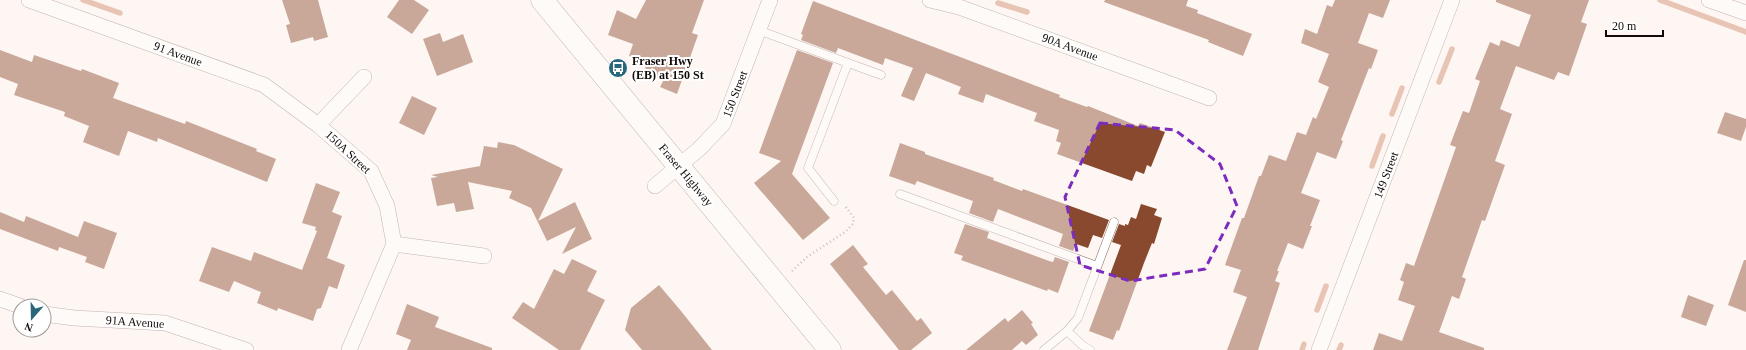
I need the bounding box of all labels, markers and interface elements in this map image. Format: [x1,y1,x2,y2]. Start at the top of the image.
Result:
scale bar [1606,12,1663,38]
text: 20 m [1612,19,1637,33]
street label: 90A Avenue [1040,30,1100,64]
street label: 91 Avenue [152,39,204,69]
place label: Fraser Hwy (EB) at 150 St [632,54,704,82]
bus stop icon: Fraser Hwy (EB) at 150 St [607,57,629,79]
street label: 150 Street [720,68,751,119]
street label: 150A Street [322,127,374,177]
street label: Fraser Highway [656,141,716,209]
street label: 149 Street [1371,149,1402,200]
north arrow [12,298,52,338]
street label: 91A Avenue [105,313,165,331]
text: N [23,320,34,334]

